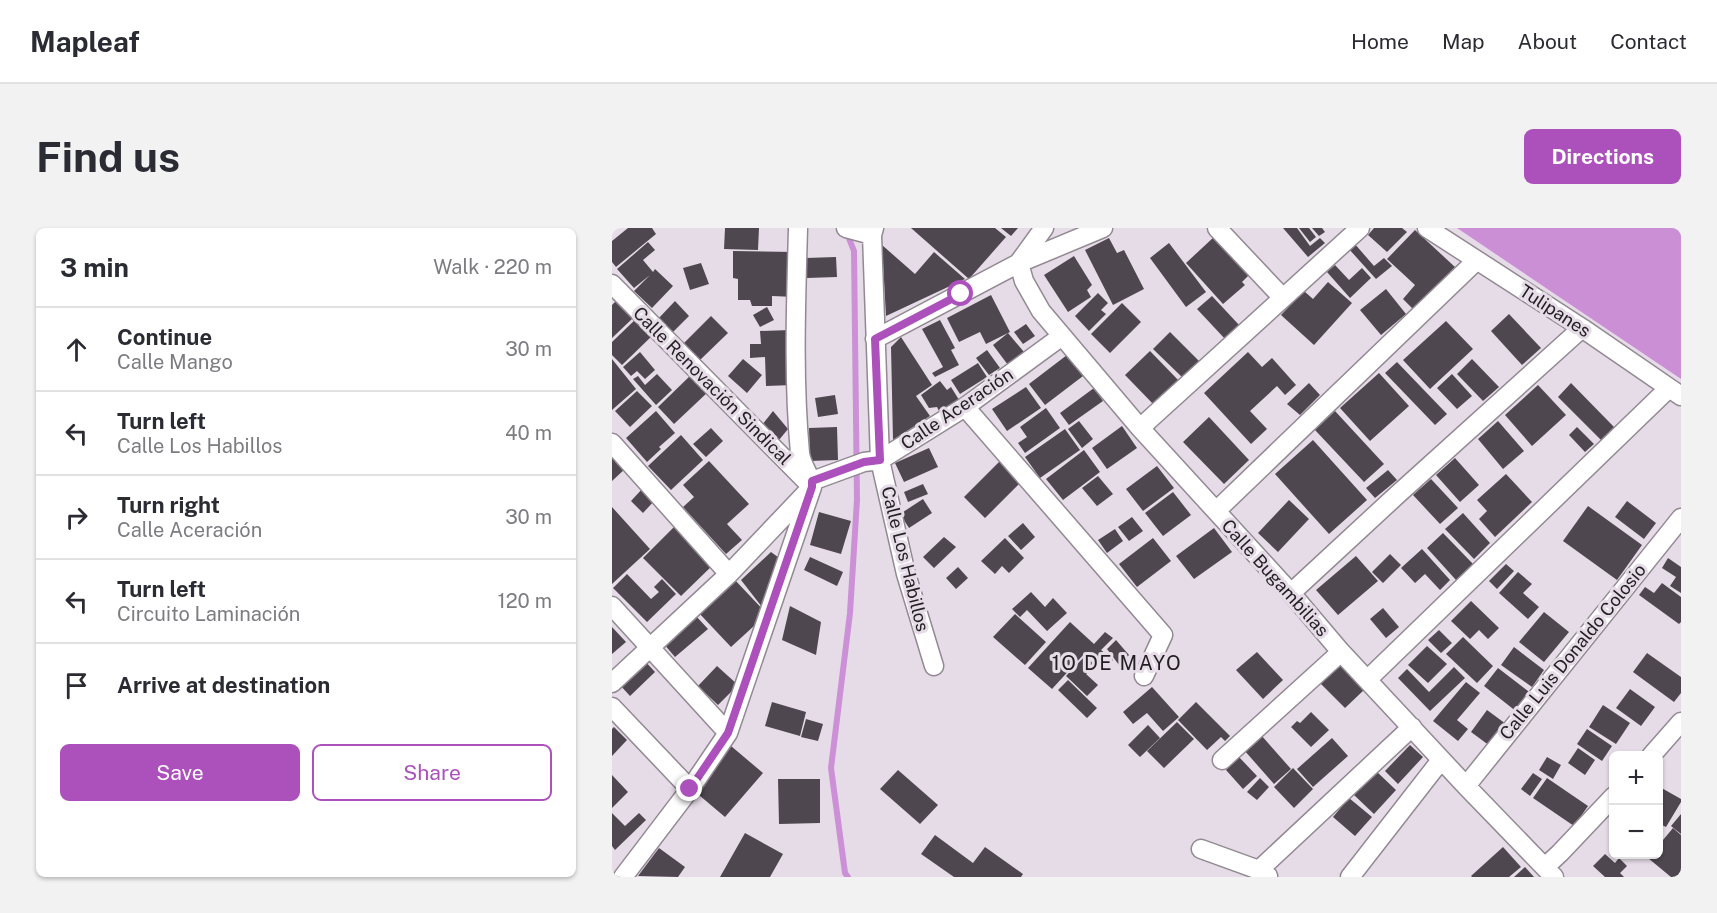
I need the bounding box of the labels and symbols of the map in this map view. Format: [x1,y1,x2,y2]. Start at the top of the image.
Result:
route start [947,280,973,306]
street label: Tulipanes [1516,280,1595,341]
street label: Calle Renovación Sindical [629,302,796,469]
street label: Calle Aceración [897,363,1017,454]
street label: Calle Los Habillos [877,484,934,634]
street label: Calle Bugambilias [1217,515,1333,640]
street label: Calle Luis Donaldo Colosio [1495,559,1650,744]
district label: 1O DE MAYO [1052,651,1182,675]
route end [676,775,702,801]

